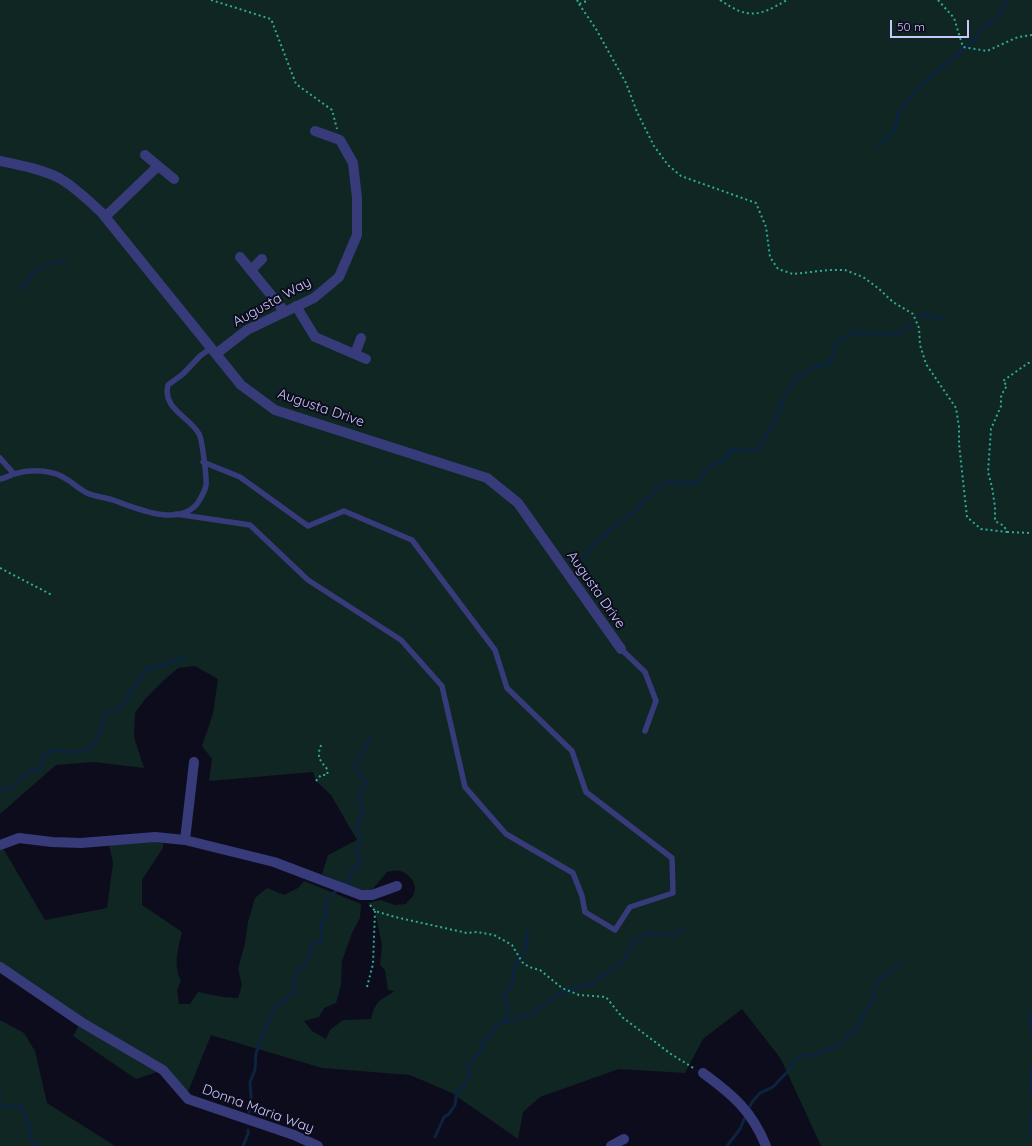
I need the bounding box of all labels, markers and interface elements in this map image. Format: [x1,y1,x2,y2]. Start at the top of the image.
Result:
scale bar [892,12,971,38]
text: 50 m [897,19,925,34]
street label: Augusta Way [230,274,314,330]
street label: Augusta Drive [275,385,367,431]
street label: Augusta Drive [563,548,629,632]
street label: Donna Maria Way [200,1081,316,1137]

